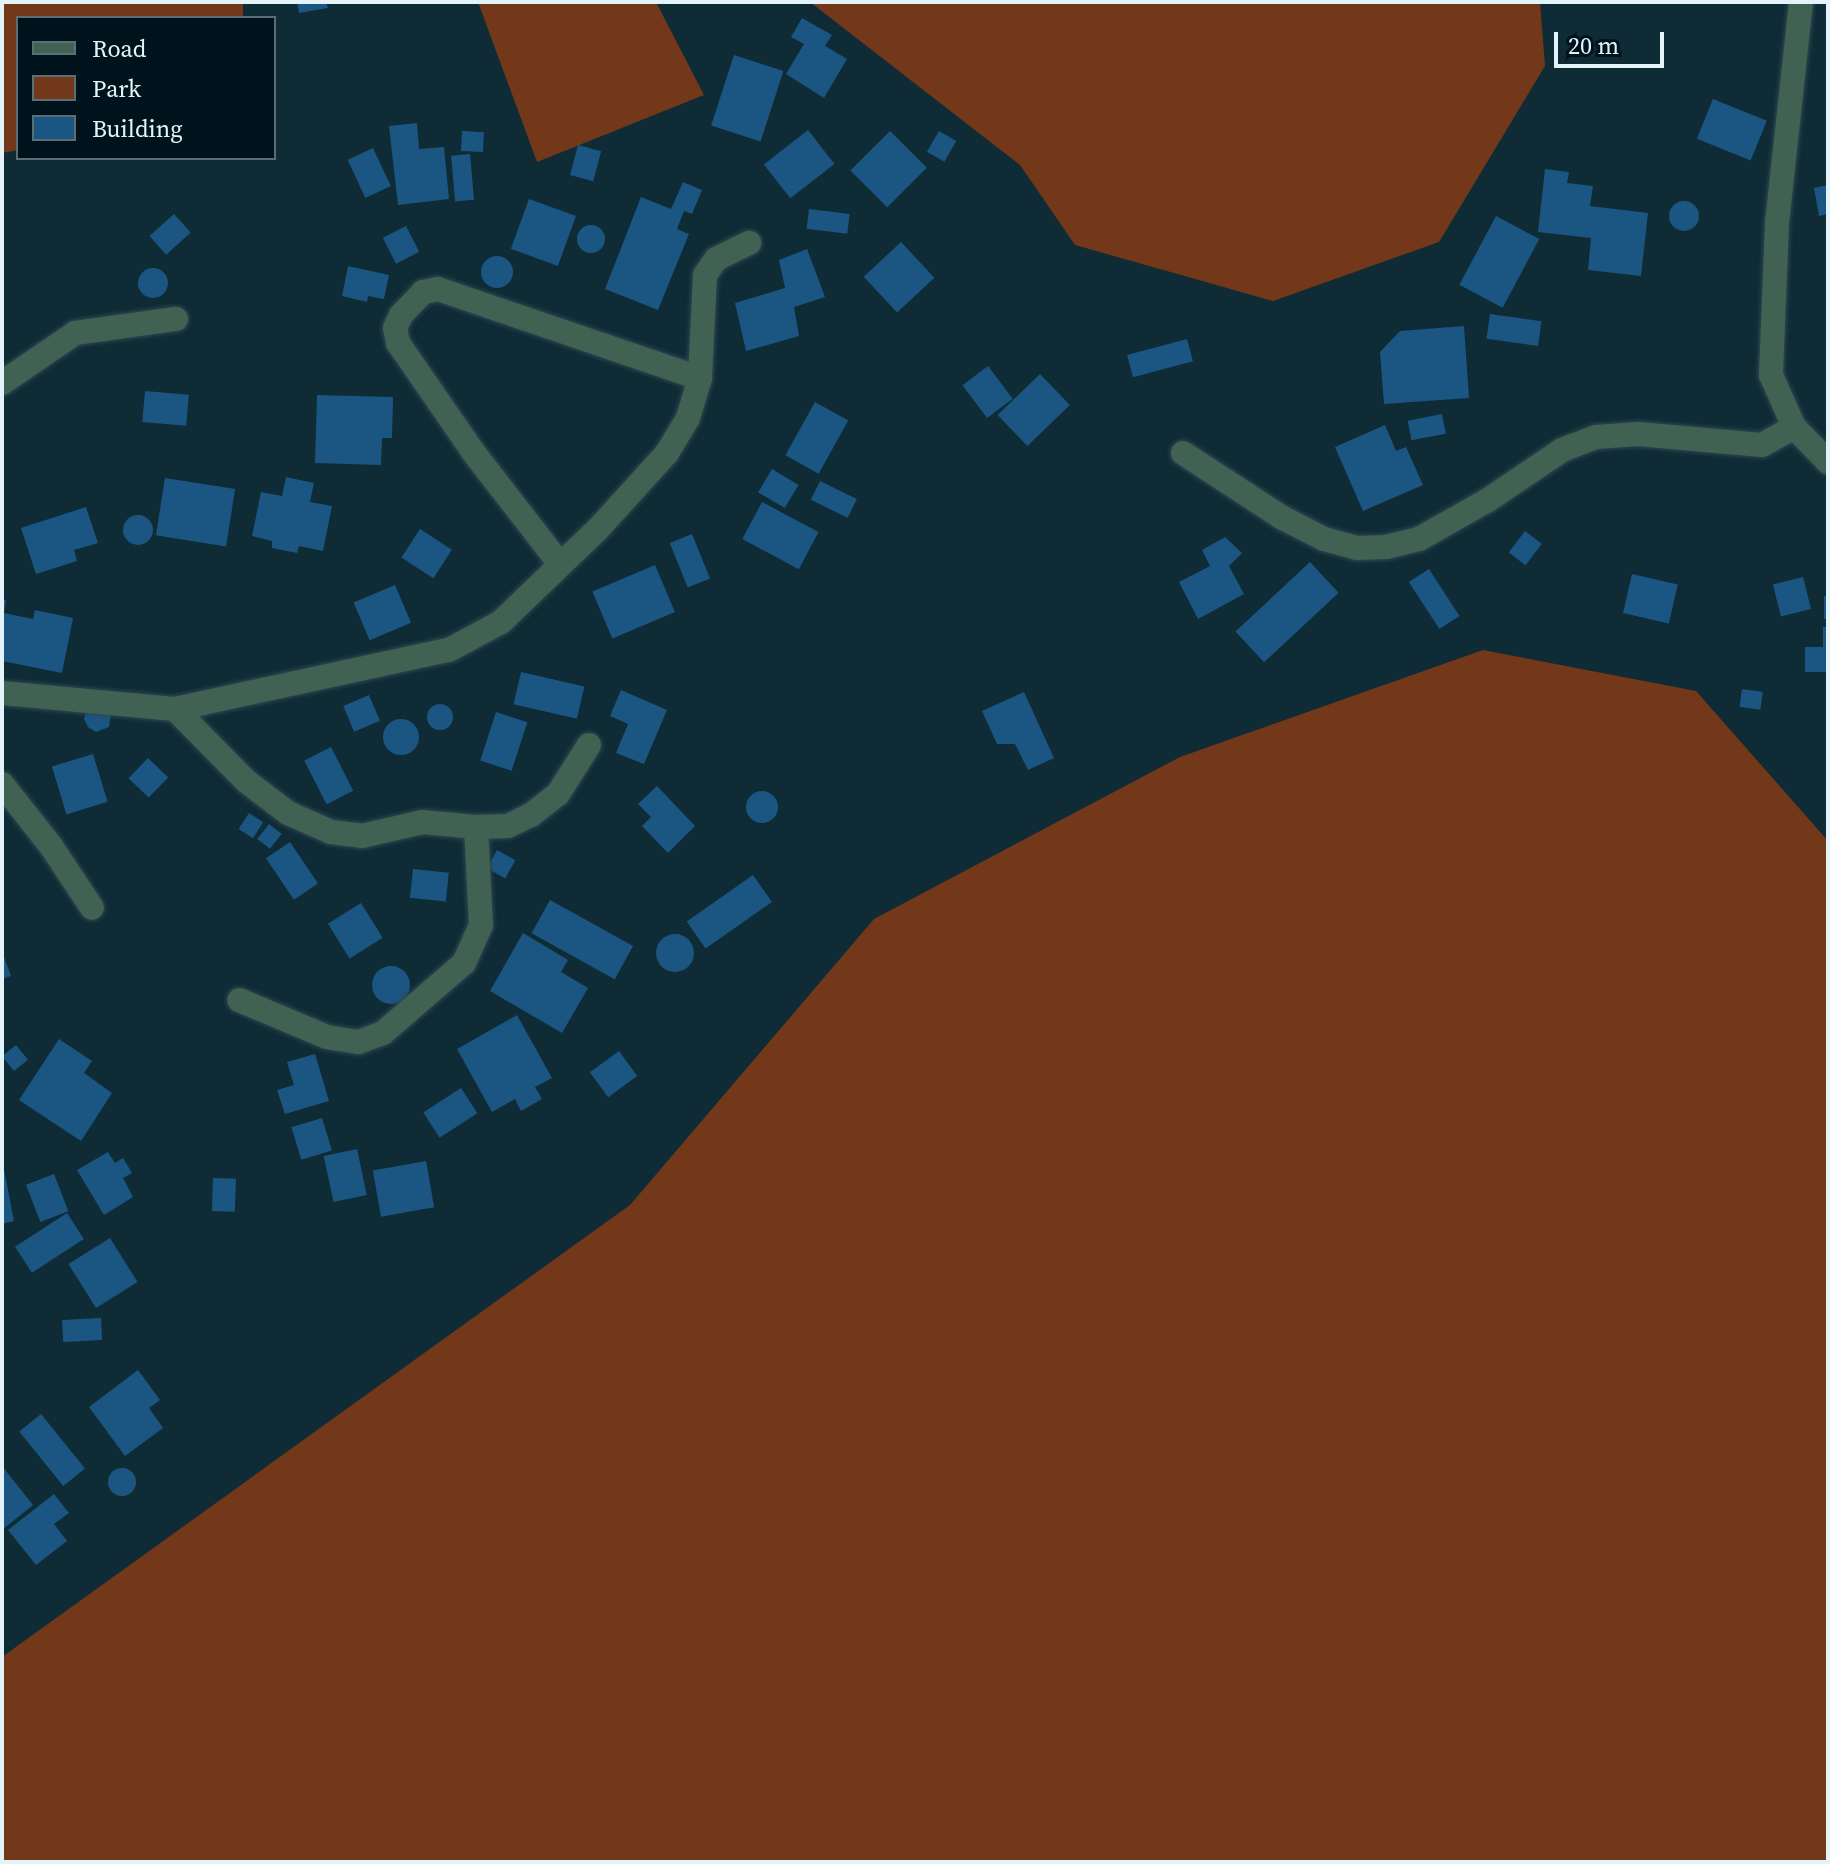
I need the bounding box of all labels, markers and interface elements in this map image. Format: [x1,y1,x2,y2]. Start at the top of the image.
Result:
legend [16,16,276,160]
scale bar [1558,16,1668,66]
text: 20 m [1568,29,1619,62]
text: Road [92,32,146,65]
text: Park [92,72,141,105]
text: Building [92,112,183,145]

